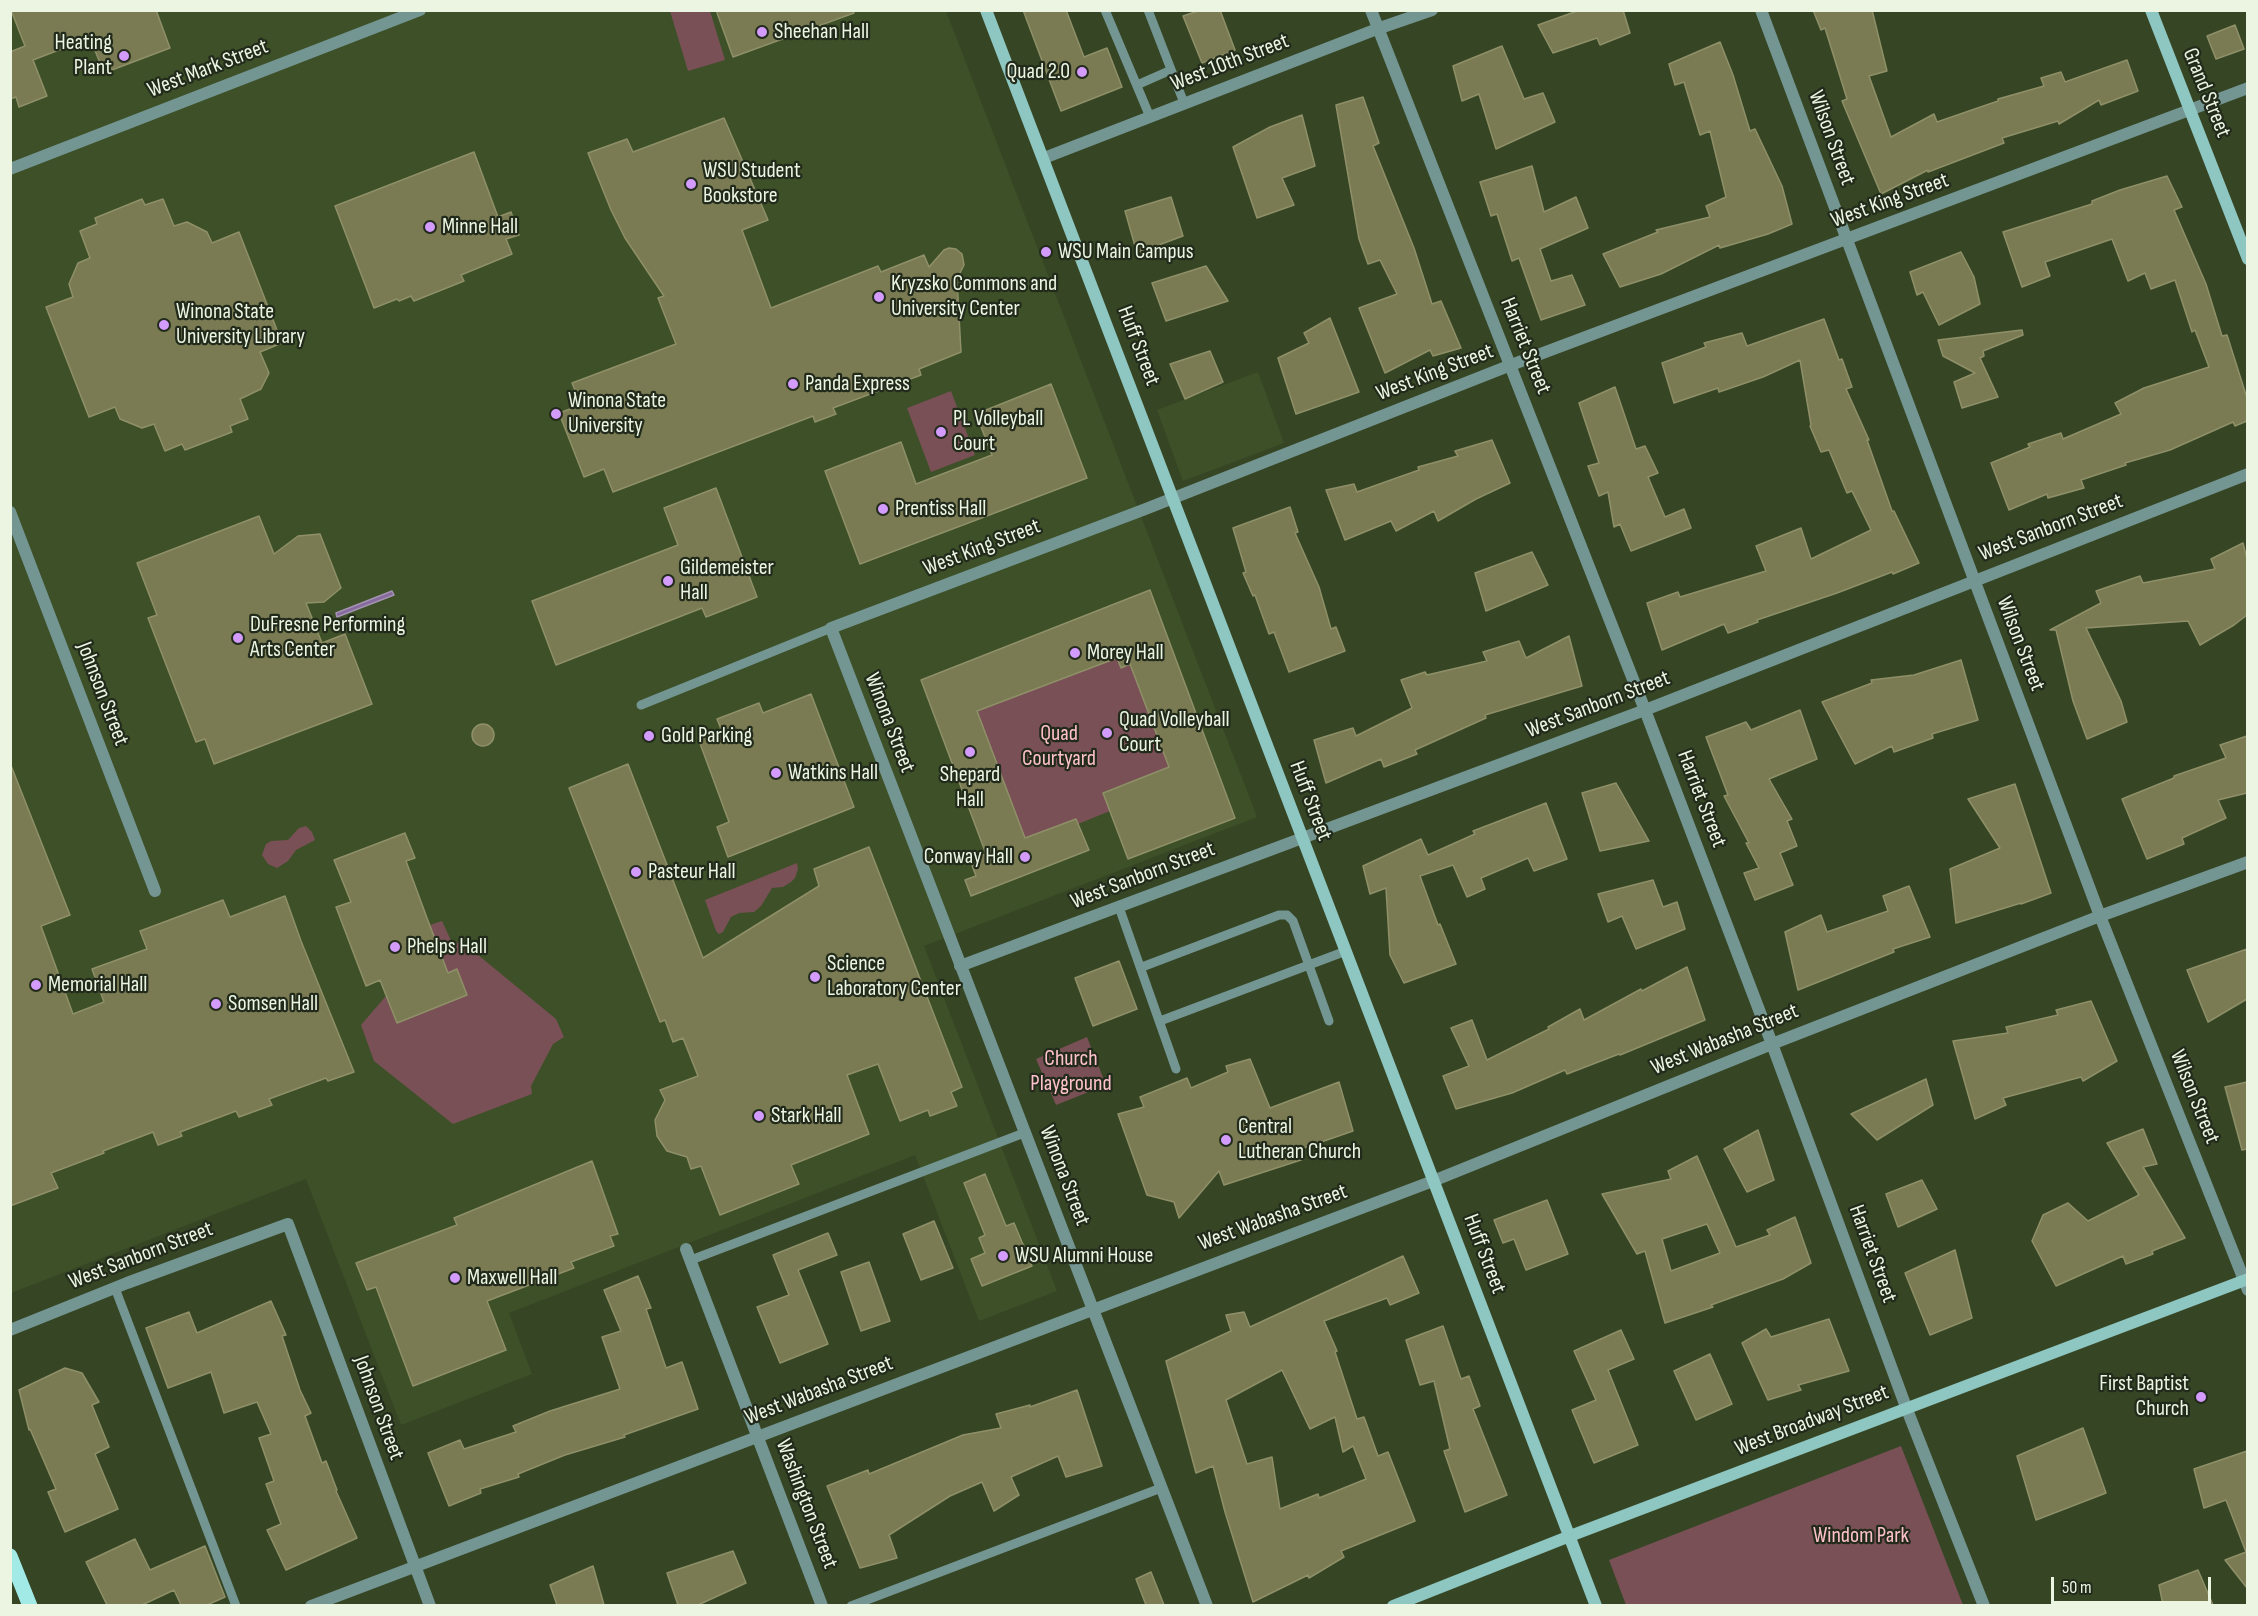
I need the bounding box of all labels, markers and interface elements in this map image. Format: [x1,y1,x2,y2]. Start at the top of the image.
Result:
place label: Sheehan Hall [774,19,869,45]
marker: Sheehan Hall [755,25,769,39]
street label: West 10th Street [1167,28,1293,98]
place label: Heating Plant [55,30,112,82]
street label: West Mark Street [144,34,272,104]
street label: Grand Street [2176,44,2236,142]
marker: Heating Plant [117,49,131,63]
place label: Quad 2.0 [1006,59,1070,85]
marker: Quad 2.0 [1075,65,1089,79]
street label: Wilson Street [1802,87,1860,189]
place label: WSU Student Bookstore [703,158,801,210]
street label: West King Street [1828,168,1952,234]
marker: WSU Student Bookstore [684,177,698,191]
place label: Minne Hall [442,214,518,240]
marker: Minne Hall [423,220,437,234]
place label: WSU Main Campus [1058,239,1194,265]
marker: WSU Main Campus [1039,245,1053,259]
place label: Kryzsko Commons and University Center [891,271,1057,322]
marker: Kryzsko Commons and University Center [872,290,886,304]
street label: Harriet Street [1494,294,1556,398]
place label: Winona State University Library [176,299,305,350]
street label: Huff Street [1111,303,1165,389]
marker: Winona State University Library [157,318,171,332]
street label: West King Street [1373,339,1497,407]
place label: Panda Express [805,371,910,397]
marker: Panda Express [786,377,800,391]
place label: Winona State University [568,388,666,440]
place label: PL Volleyball Court [953,406,1043,458]
marker: Winona State University [549,407,563,421]
marker: PL Volleyball Court [934,425,948,439]
street label: West Sanborn Street [1975,488,2127,568]
place label: Prentiss Hall [895,496,986,522]
marker: Prentiss Hall [876,502,890,516]
street label: West King Street [920,514,1044,582]
place label: Gildemeister Hall [680,555,774,606]
marker: Gildemeister Hall [661,574,675,588]
street label: Wilson Street [1990,593,2050,695]
place label: DuFresne Performing Arts Center [250,612,405,664]
marker: DuFresne Performing Arts Center [231,631,245,645]
street label: Johnson Street [70,638,134,750]
place label: Morey Hall [1087,640,1164,666]
marker: Morey Hall [1068,646,1082,660]
street label: West Sanborn Street [1522,665,1674,745]
street label: Winona Street [858,669,920,777]
place label: Quad Volleyball Court [1119,707,1230,758]
park label: Quad Courtyard [1022,721,1096,772]
place label: Gold Parking [661,723,752,749]
marker: Quad Volleyball Court [1100,726,1114,740]
marker: Gold Parking [642,729,656,743]
marker: Shepard Hall [963,745,977,759]
street label: Harriet Street [1670,747,1732,851]
street label: Huff Street [1283,758,1337,844]
place label: Watkins Hall [788,760,878,786]
place label: Shepard Hall [940,762,1000,813]
marker: Watkins Hall [769,766,783,780]
street label: West Sanborn Street [1067,836,1219,916]
place label: Conway Hall [924,844,1013,870]
marker: Conway Hall [1018,850,1032,864]
place label: Pasteur Hall [648,859,736,885]
marker: Pasteur Hall [629,865,643,879]
place label: Phelps Hall [407,934,487,960]
marker: Phelps Hall [388,940,402,954]
place label: Science Laboratory Center [827,951,961,1002]
marker: Science Laboratory Center [808,970,822,984]
place label: Memorial Hall [48,972,147,998]
marker: Memorial Hall [29,978,43,992]
place label: Somsen Hall [228,991,318,1017]
marker: Somsen Hall [209,997,223,1011]
street label: West Wabasha Street [1648,998,1802,1082]
park label: Church Playground [1030,1046,1112,1098]
street label: Wilson Street [2163,1046,2225,1148]
place label: Stark Hall [771,1103,842,1129]
marker: Stark Hall [752,1109,766,1123]
place label: Central Lutheran Church [1238,1114,1361,1166]
street label: Winona Street [1033,1122,1095,1230]
marker: Central Lutheran Church [1219,1133,1233,1147]
street label: West Wabasha Street [1195,1179,1351,1257]
street label: Harriet Street [1842,1202,1902,1306]
street label: Huff Street [1457,1211,1511,1297]
street label: West Sanborn Street [65,1216,217,1296]
place label: WSU Alumni House [1015,1243,1153,1269]
marker: WSU Alumni House [996,1249,1010,1263]
place label: Maxwell Hall [467,1265,557,1291]
marker: Maxwell Hall [448,1271,462,1285]
street label: West Wabasha Street [741,1351,897,1431]
street label: Johnson Street [347,1352,409,1464]
place label: First Baptist Church [2099,1371,2189,1422]
street label: West Broadway Street [1732,1380,1892,1462]
marker: First Baptist Church [2194,1390,2208,1404]
street label: Washington Street [769,1435,843,1573]
park label: Windom Park [1813,1523,1909,1549]
scale bar [2054,1565,2214,1603]
text: 50 m [2062,1577,2092,1598]

